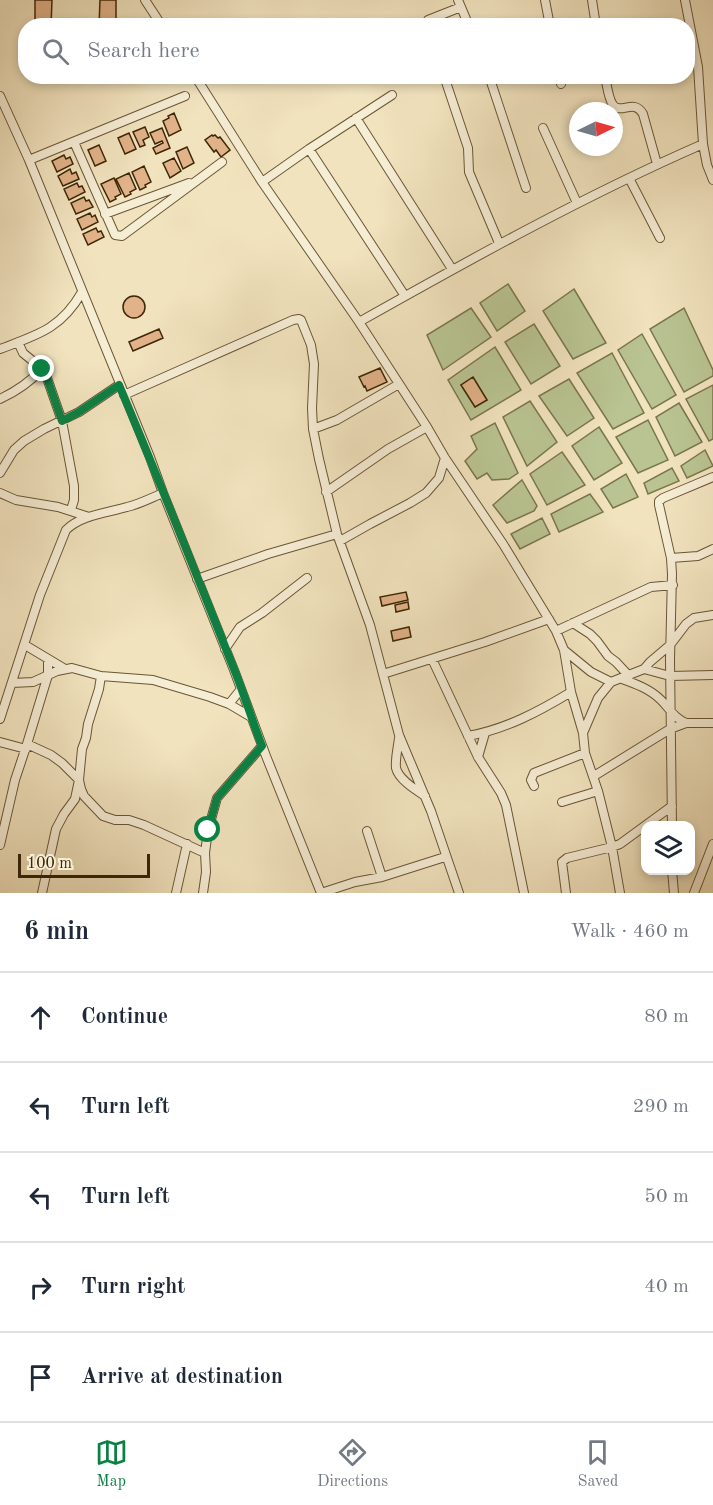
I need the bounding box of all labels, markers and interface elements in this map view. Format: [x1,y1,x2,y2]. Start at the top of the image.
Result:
search box [18,18,695,84]
icon: search [39,35,72,68]
text: Search here [87,40,200,62]
north arrow [569,102,623,156]
route end [28,355,54,381]
route start [194,816,220,842]
map controls [641,821,695,875]
button: layers [641,821,695,875]
scale bar [18,851,150,878]
text: 100 m [27,856,72,872]
text: 6 min [24,919,89,945]
text: Walk · 460 m [570,922,689,942]
icon: ahead [24,1001,57,1034]
text: Continue [81,1006,168,1028]
text: 80 m [644,1007,689,1027]
icon: left [24,1091,57,1124]
text: Turn left [81,1096,170,1118]
text: 290 m [633,1097,689,1117]
icon: left [24,1181,57,1214]
text: Turn left [81,1186,170,1208]
text: 50 m [644,1187,689,1207]
icon: right [24,1271,57,1304]
text: Turn right [81,1276,185,1298]
text: 40 m [644,1277,689,1297]
icon: arrive [24,1361,57,1394]
text: Arrive at destination [81,1366,283,1388]
tab: Map [95,1436,128,1492]
tab: Directions [317,1436,388,1492]
tab: Saved [578,1436,618,1492]

